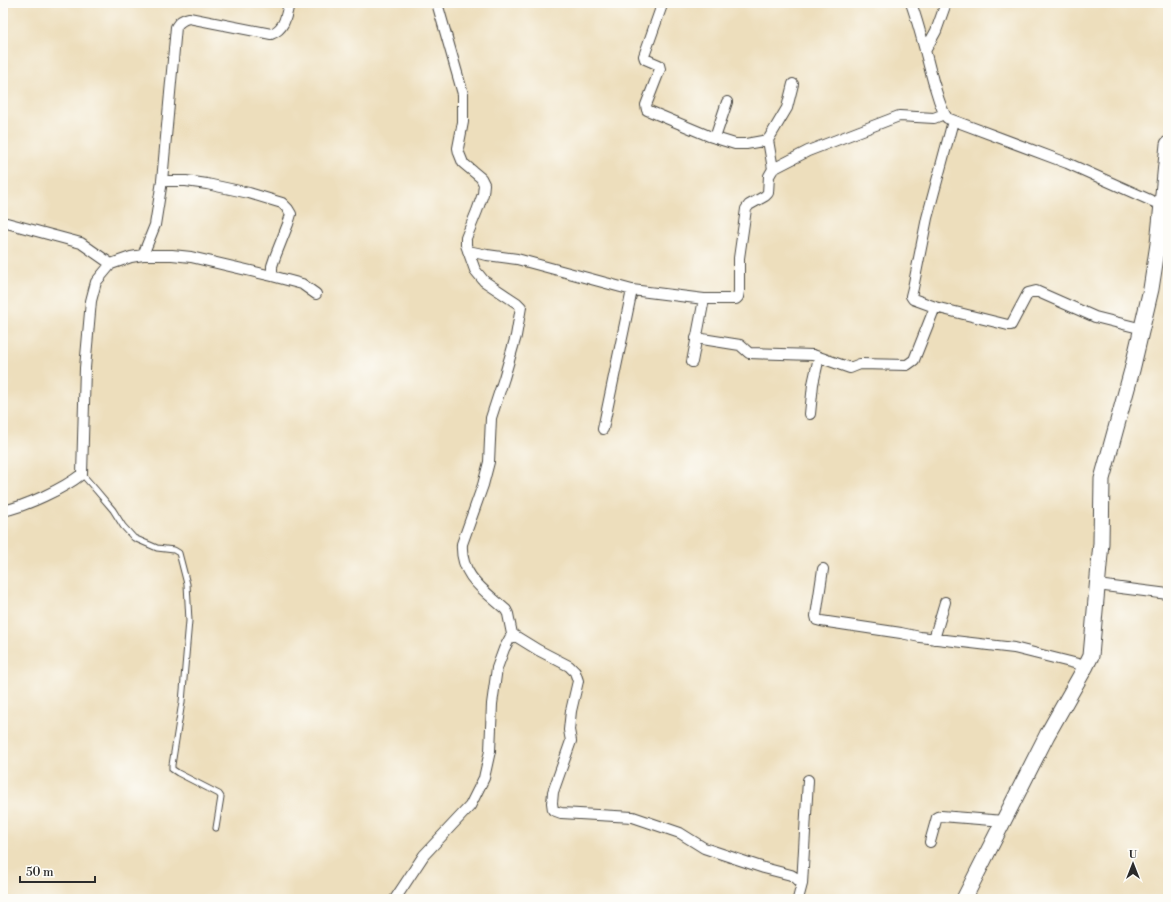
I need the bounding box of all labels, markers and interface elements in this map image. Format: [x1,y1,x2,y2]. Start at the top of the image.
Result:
north arrow [1113,844,1153,884]
text: U [1129,848,1138,862]
scale bar [20,858,95,884]
text: 50 m [26,865,54,880]

